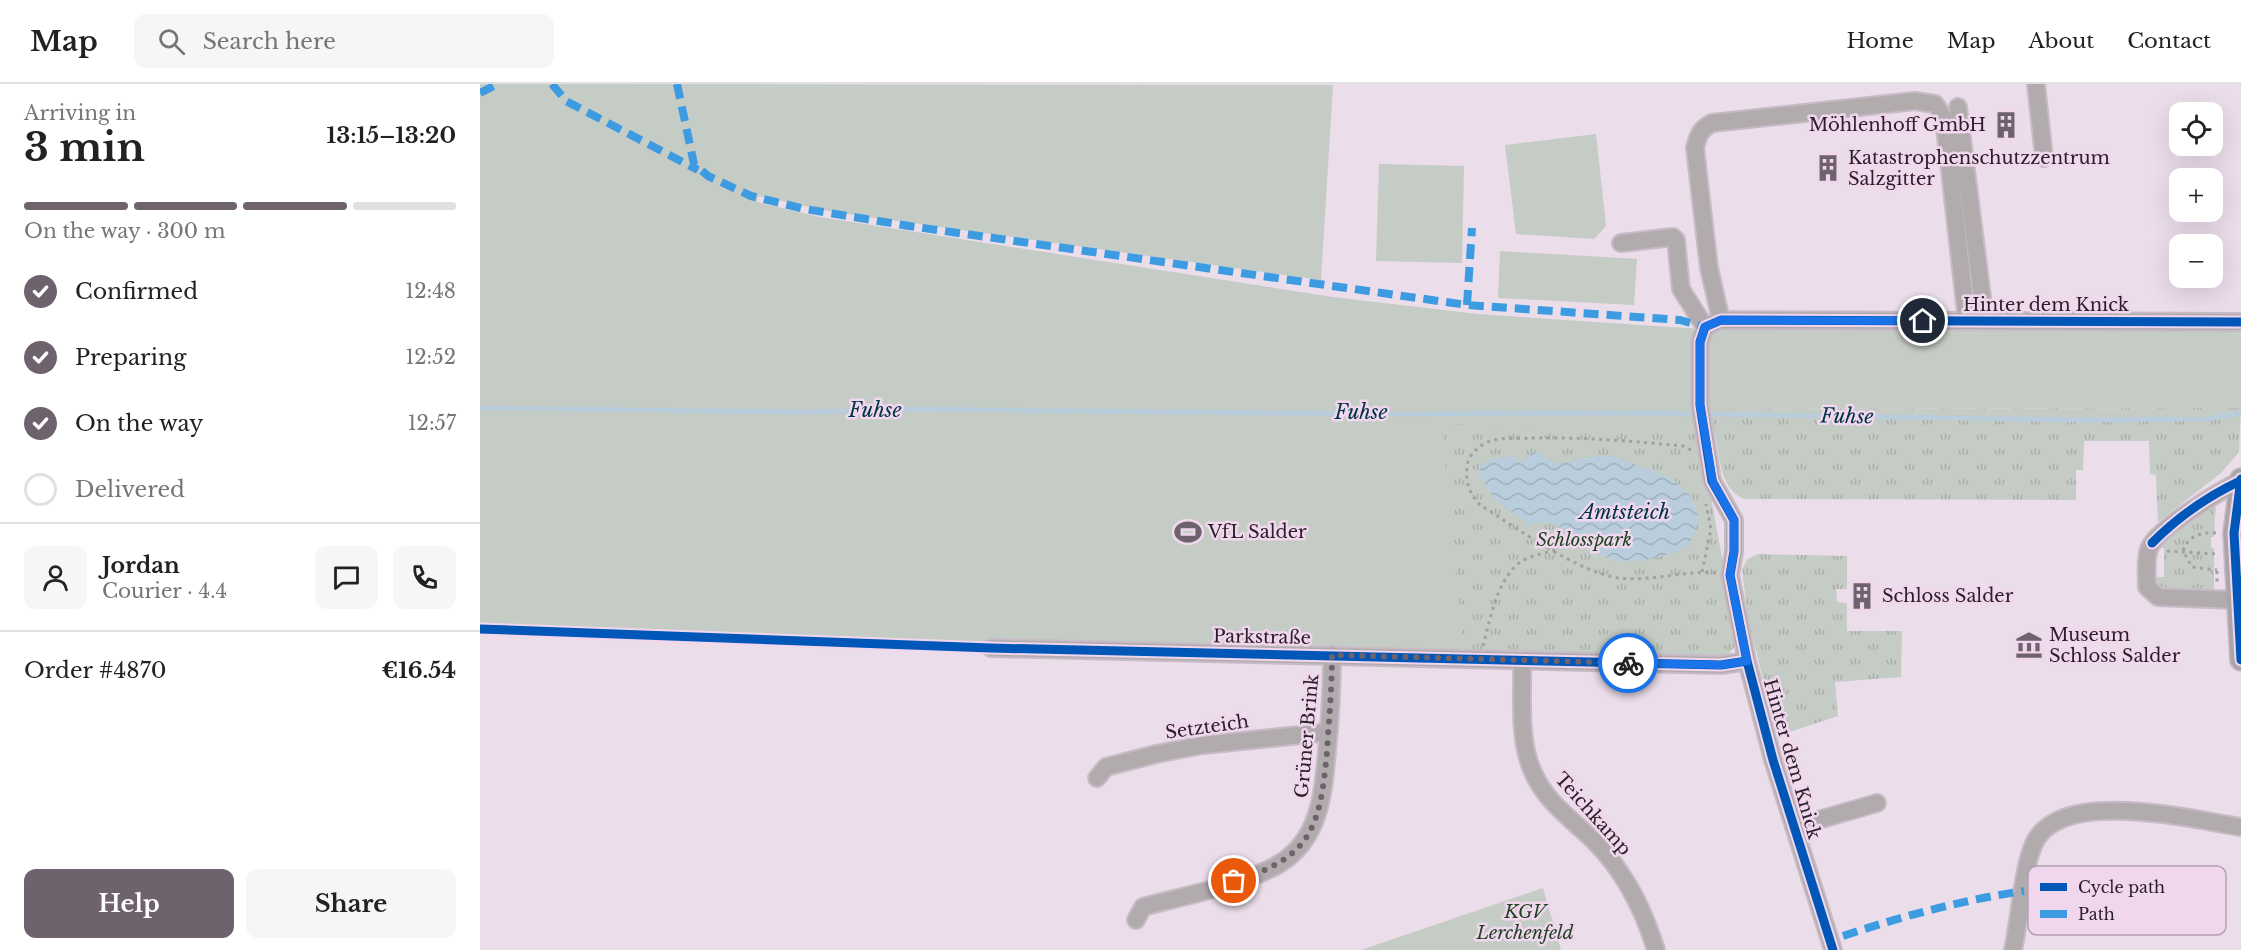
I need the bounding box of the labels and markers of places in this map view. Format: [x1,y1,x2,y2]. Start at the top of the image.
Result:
building icon: Möhlenhoff GmbH [1991,110,2021,140]
place label: Möhlenhoff GmbH [1809,114,1986,136]
place label: Katastrophenschutzzentrum Salzgitter [1848,147,2110,190]
building icon: Katastrophenschutzzentrum Salzgitter [1813,153,1843,183]
pin [1897,295,1948,346]
sports icon: VfL Salder [1173,517,1203,547]
place label: VfL Salder [1207,521,1307,543]
building icon: Schloss Salder [1847,581,1877,611]
place label: Schloss Salder [1882,585,2014,607]
place label: Museum Schloss Salder [2049,624,2181,667]
museum icon: Museum Schloss Salder [2014,630,2044,660]
pin [1208,855,1259,906]

